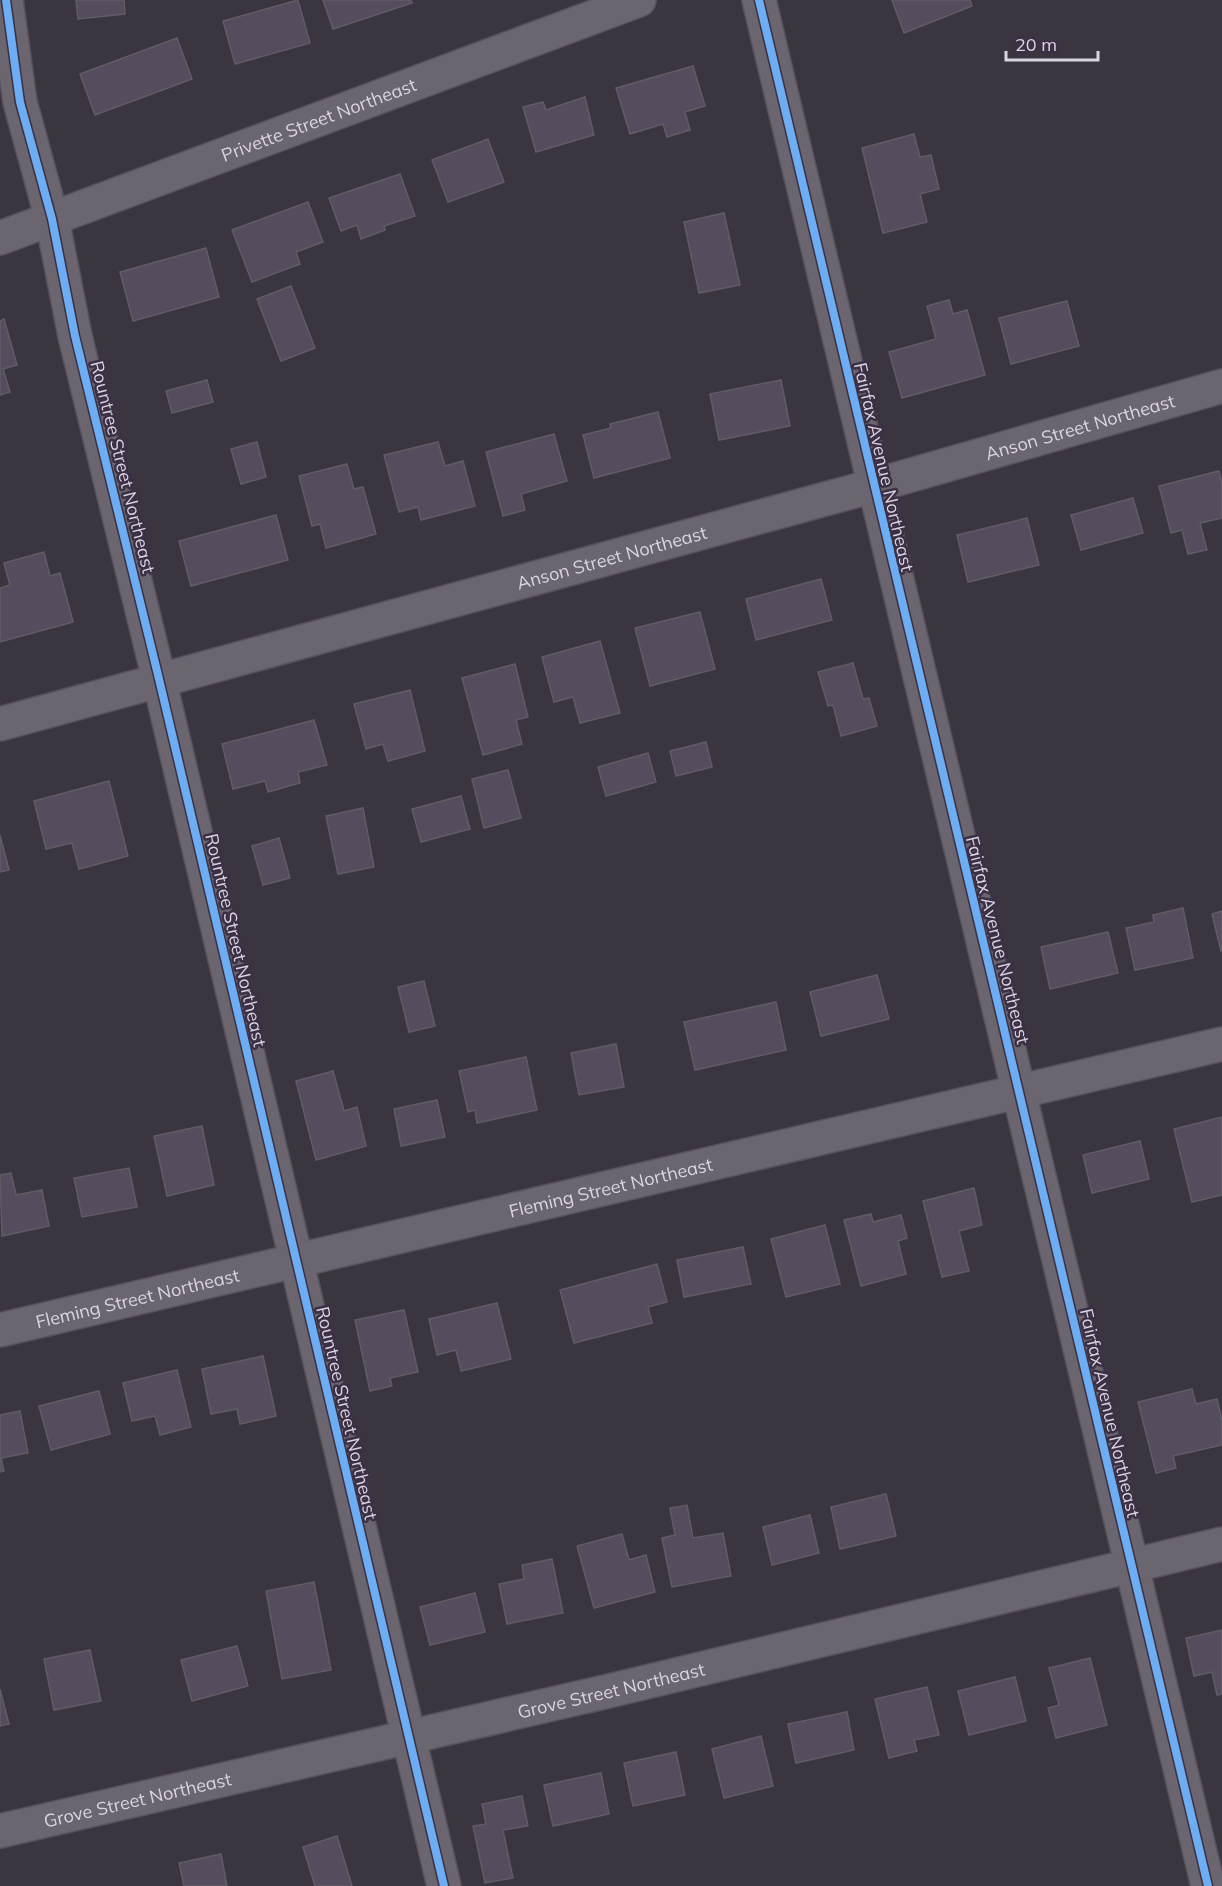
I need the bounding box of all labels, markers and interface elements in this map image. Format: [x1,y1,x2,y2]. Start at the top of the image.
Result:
scale bar [1006,24,1098,62]
text: 20 m [1015,33,1057,56]
street label: Privette Street Northeast [218,73,419,166]
street label: Rountree Street Northeast [85,358,161,576]
street label: Fairfax Avenue Northeast [849,360,919,574]
street label: Anson Street Northeast [982,389,1177,465]
street label: Anson Street Northeast [514,520,709,594]
street label: Rountree Street Northeast [200,831,272,1049]
street label: Fairfax Avenue Northeast [961,834,1035,1046]
street label: Fleming Street Northeast [506,1152,715,1222]
street label: Fleming Street Northeast [33,1263,241,1333]
street label: Rountree Street Northeast [311,1304,383,1522]
street label: Fairfax Avenue Northeast [1075,1306,1145,1520]
street label: Grove Street Northeast [515,1657,707,1723]
street label: Grove Street Northeast [41,1767,233,1832]

